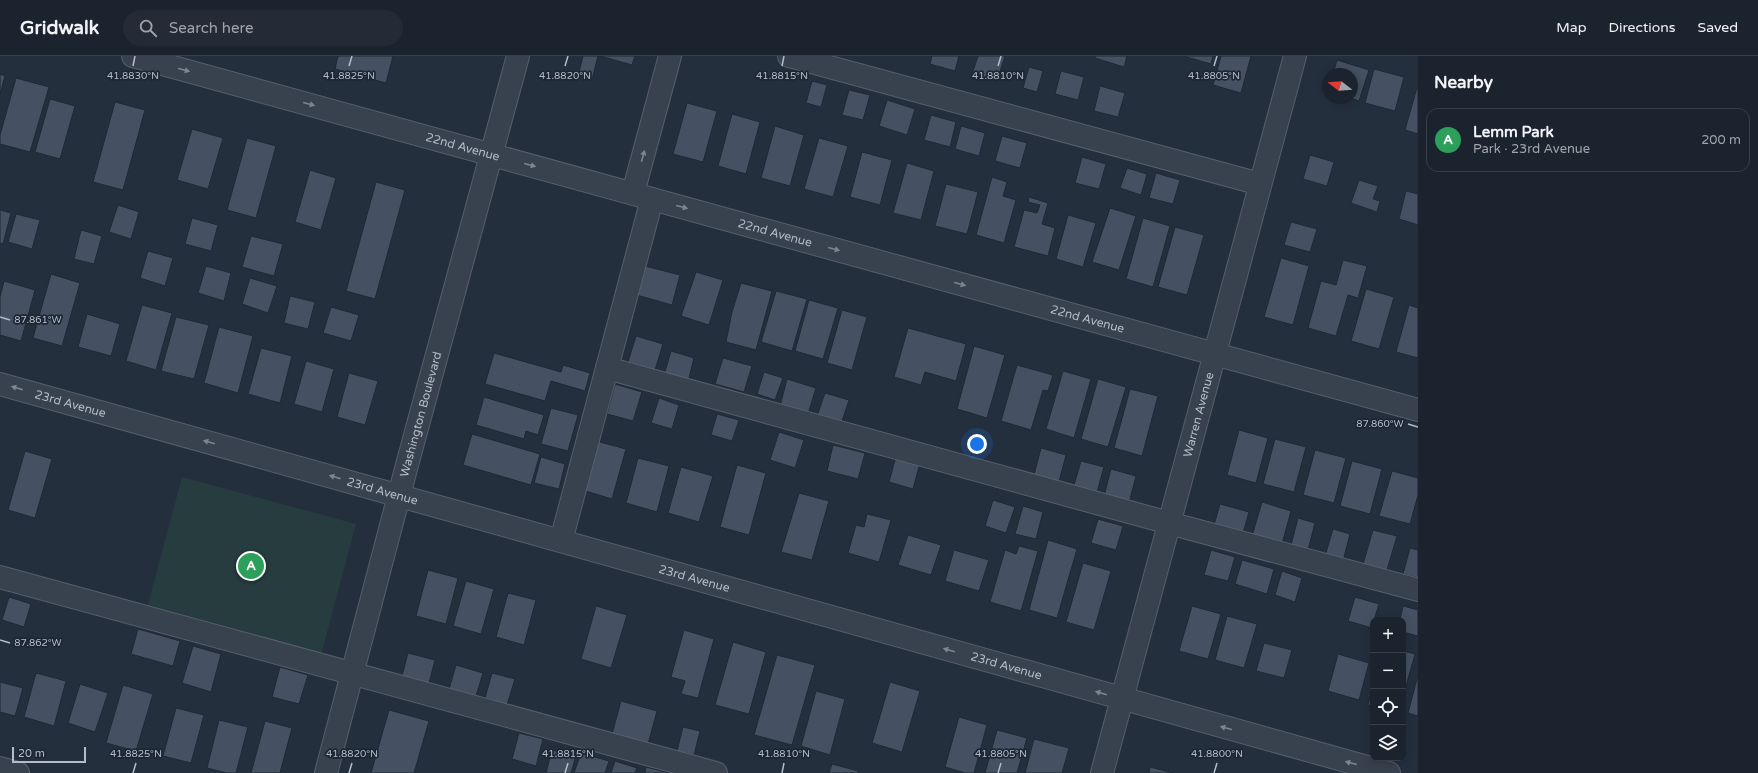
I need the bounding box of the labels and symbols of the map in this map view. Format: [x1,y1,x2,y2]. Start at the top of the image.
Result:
one-way arrow [178,67,190,73]
north arrow [1322,68,1358,104]
text: 41.8830°N [107,70,159,82]
text: 41.8825°N [323,70,375,82]
text: 41.8820°N [539,70,591,82]
text: 41.8815°N [756,70,808,82]
text: 41.8810°N [972,70,1024,82]
text: 41.8805°N [1188,70,1240,82]
one-way arrow [303,101,315,107]
street label: 22nd Avenue [424,130,501,164]
one-way arrow [640,149,646,161]
one-way arrow [524,162,536,168]
one-way arrow [676,204,688,210]
street label: 22nd Avenue [737,216,814,250]
one-way arrow [829,246,841,252]
one-way arrow [954,281,966,287]
street label: 22nd Avenue [1049,302,1126,336]
text: 87.861°W [14,314,62,326]
street label: Washington Boulevard [397,350,444,478]
street label: Warren Avenue [1180,370,1217,459]
one-way arrow [11,385,23,391]
street label: 23rd Avenue [33,387,108,420]
text: 87.860°W [1356,418,1404,430]
your location [967,434,987,454]
one-way arrow [203,439,215,445]
one-way arrow [328,474,340,480]
street label: 23rd Avenue [345,474,420,508]
pin: A [238,551,264,581]
street label: 23rd Avenue [657,562,732,595]
text: 87.862°W [14,637,62,649]
one-way arrow [942,647,955,653]
street label: 23rd Avenue [969,649,1044,682]
one-way arrow [1095,690,1107,696]
one-way arrow [1220,725,1232,731]
scale bar [12,745,86,764]
text: 41.8825°N [110,748,162,760]
text: 41.8820°N [326,748,378,760]
text: 41.8815°N [542,748,594,760]
text: 41.8810°N [758,748,810,760]
text: 41.8805°N [975,748,1027,760]
text: 41.8800°N [1191,748,1243,760]
one-way arrow [1345,759,1358,765]

